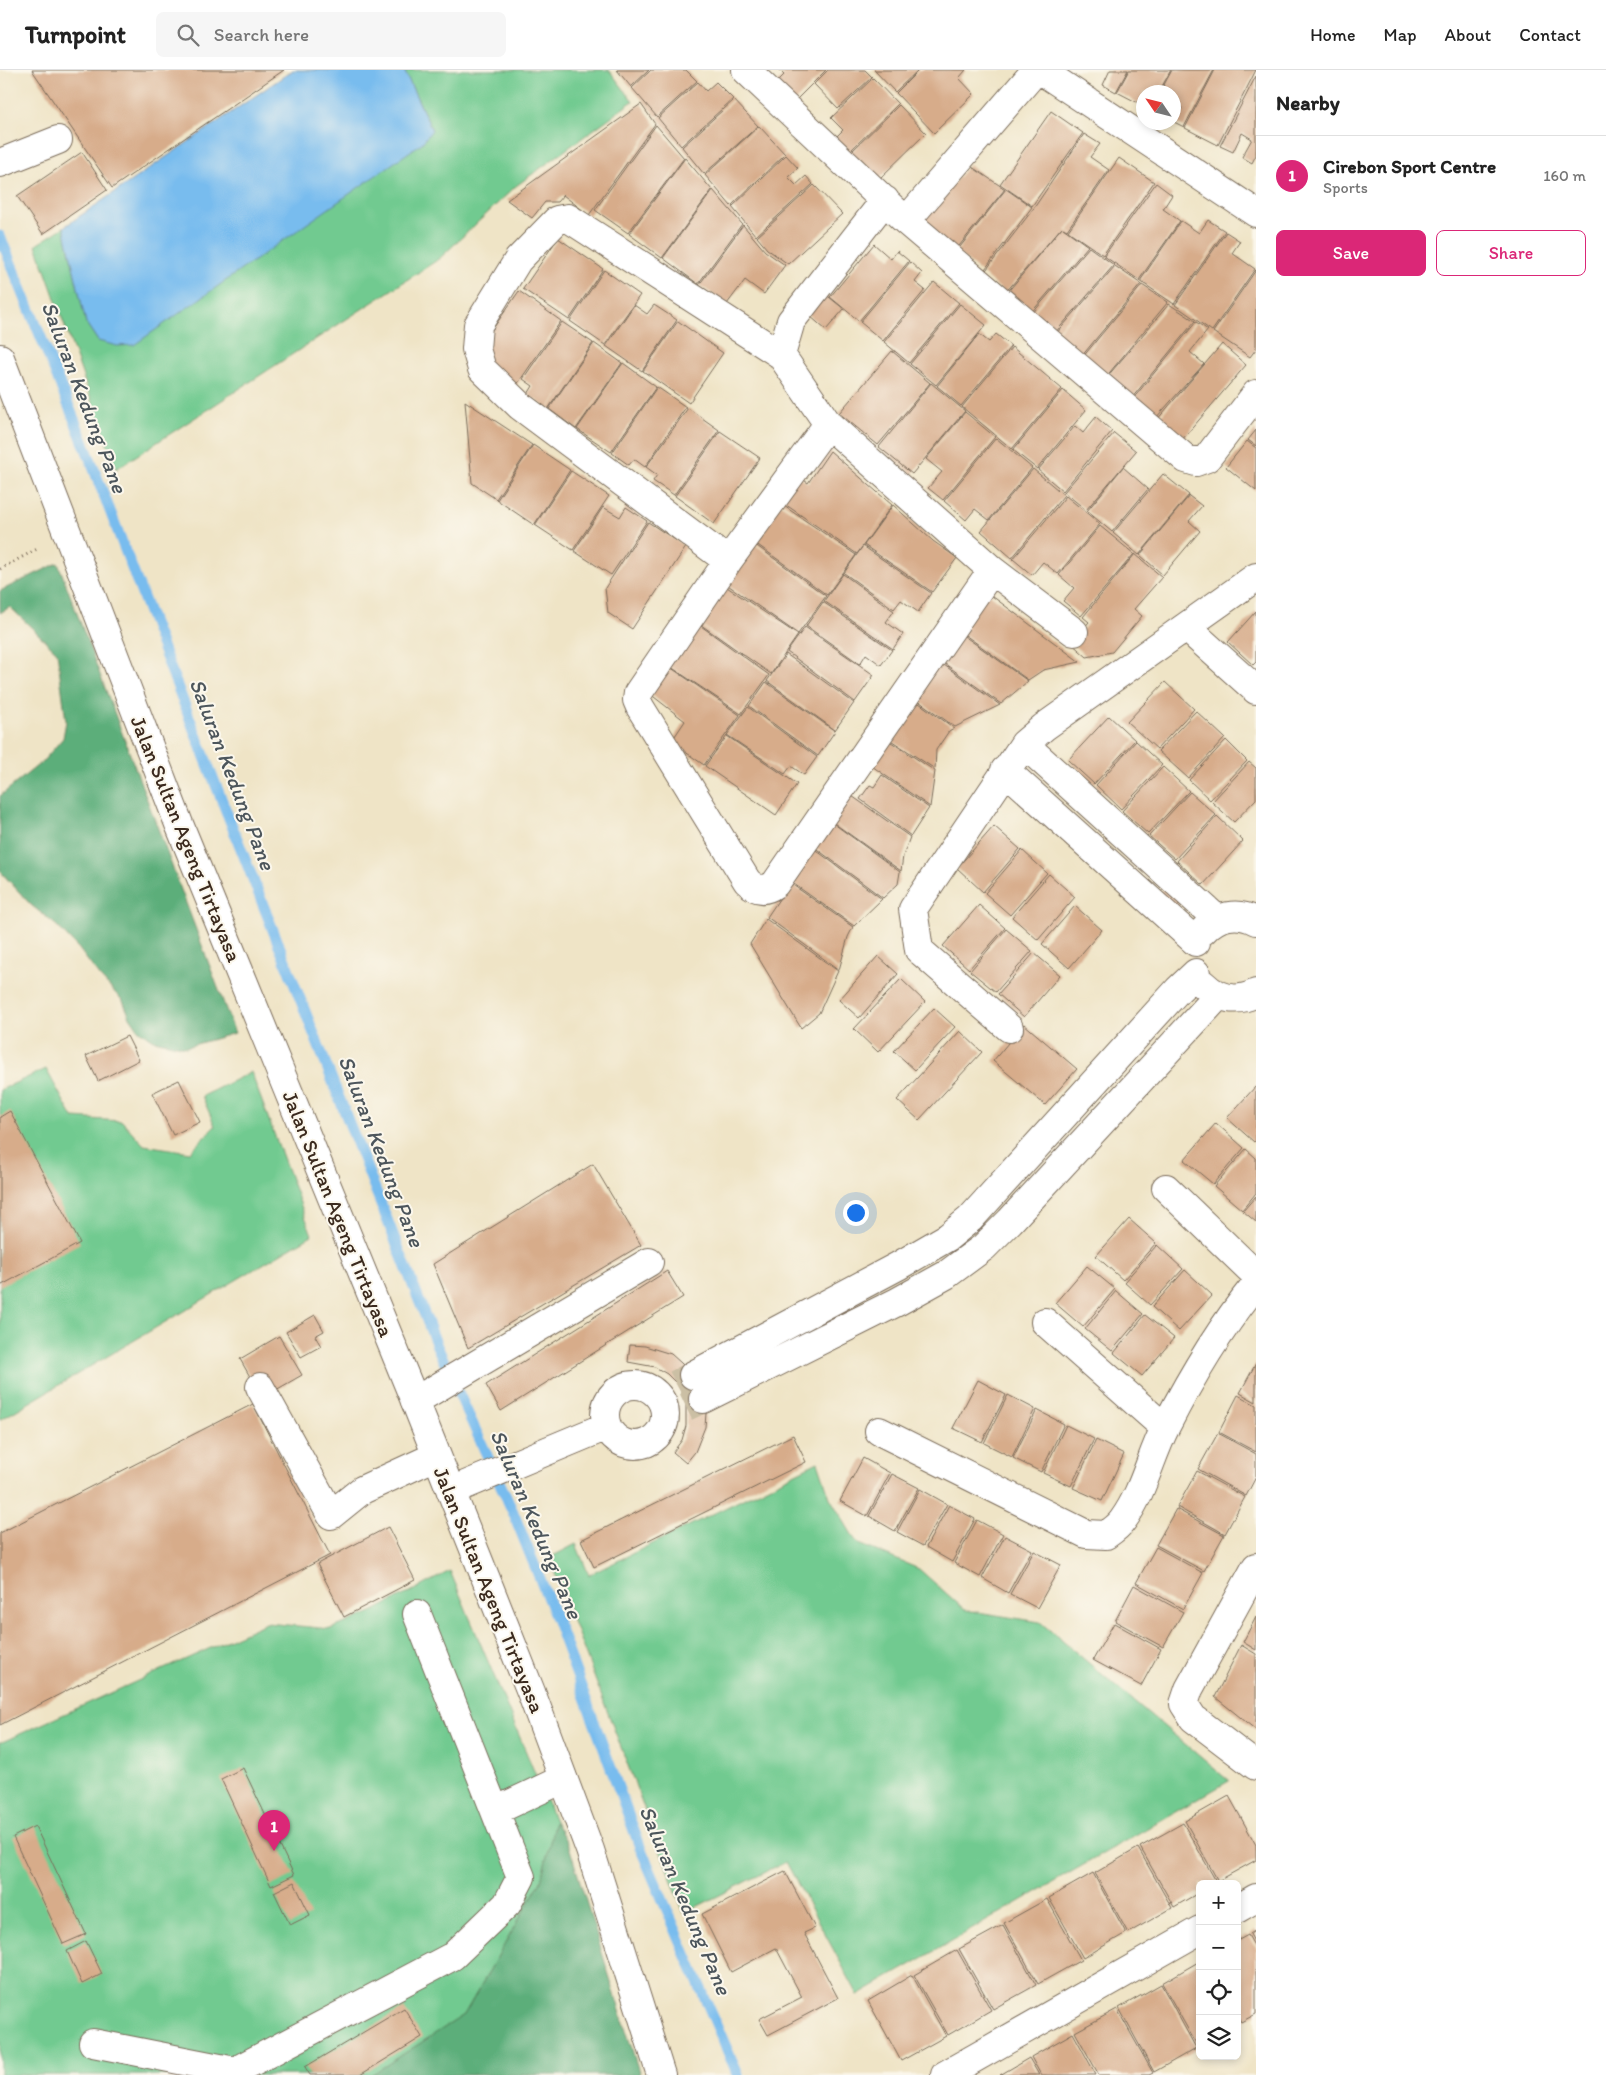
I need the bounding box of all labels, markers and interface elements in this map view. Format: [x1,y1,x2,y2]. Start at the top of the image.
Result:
search box [156,12,506,57]
text: Turnpoint [25,20,126,49]
icon: search [174,21,202,49]
text: Search here [214,23,309,46]
text: Home [1310,24,1356,46]
text: Map [1384,24,1417,46]
text: About [1445,24,1491,46]
text: Contact [1519,24,1581,46]
north arrow [1136,85,1181,130]
text: Nearby [1276,90,1340,115]
text: Cirebon Sport Centre [1323,155,1496,178]
text: 1 [1288,166,1296,185]
text: 160 m [1543,166,1586,185]
text: Sports [1323,178,1368,197]
button: Save [1276,230,1426,276]
button: Share [1436,230,1586,276]
water label: Saluran Kedung Pane [36,298,134,498]
water label: Saluran Kedung Pane [184,675,282,875]
street label: Jalan Sultan Ageng Tirtayasa [126,712,247,966]
water label: Saluran Kedung Pane [333,1052,431,1252]
street label: Jalan Sultan Ageng Tirtayasa [278,1087,399,1341]
your location [843,1200,869,1226]
water label: Saluran Kedung Pane [485,1426,589,1624]
street label: Jalan Sultan Ageng Tirtayasa [429,1463,550,1717]
water label: Saluran Kedung Pane [634,1802,738,2000]
pin: 1 [258,1810,290,1851]
map controls [1196,1880,1241,2060]
button: + [1196,1880,1241,1925]
button: − [1196,1925,1241,1970]
button: locate [1196,1970,1241,2015]
button: layers [1196,2015,1241,2060]

